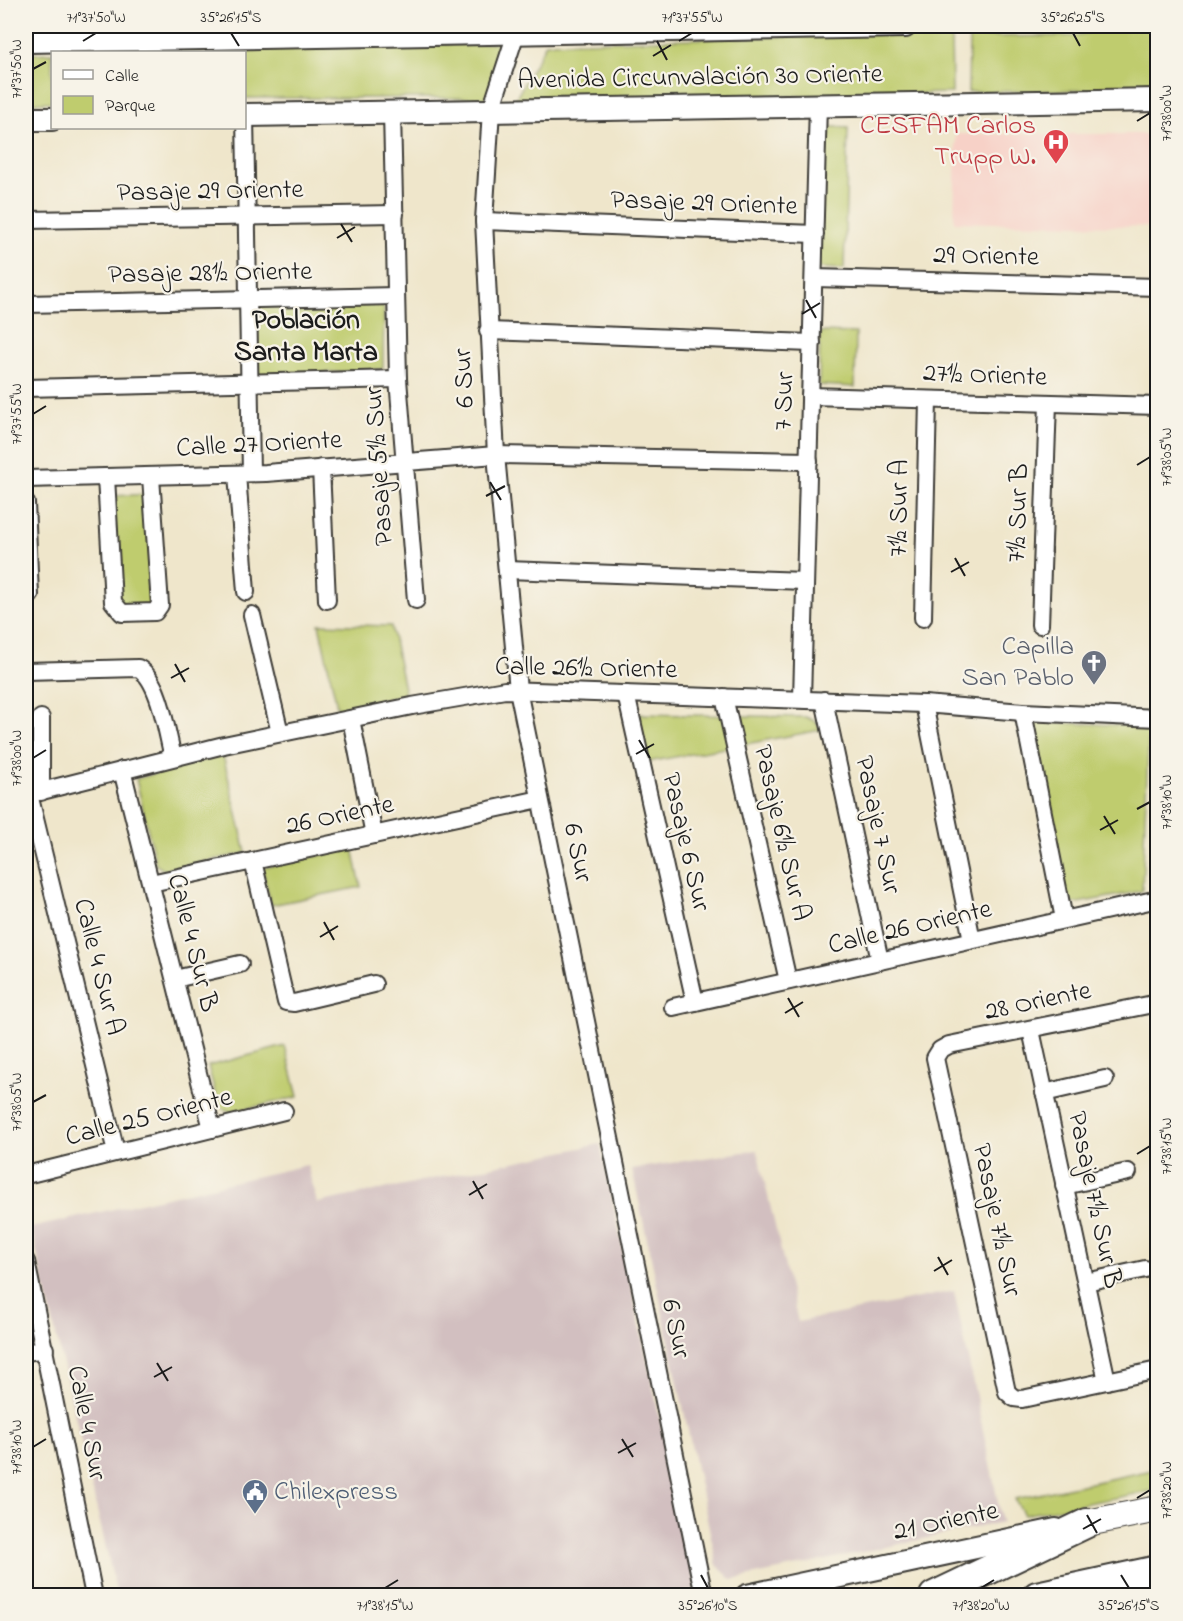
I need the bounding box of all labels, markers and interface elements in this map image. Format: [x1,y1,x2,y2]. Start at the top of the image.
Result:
text: 71°37'50"W [66,7,126,29]
text: 35°26'15"S [201,7,262,29]
text: 71°37'55"W [661,7,723,29]
text: 35°26'25"S [1041,7,1105,29]
text: 71°37'50"W [6,39,28,99]
legend [51,51,246,129]
street label: Avenida Circunvalación 30 Oriente [517,55,884,101]
text: Calle [105,64,140,90]
text: 71°38'00"W [1156,85,1178,141]
text: Parque [105,94,156,120]
place label: CESFAM Carlos Trupp W. [860,107,1036,177]
hospital icon: CESFAM Carlos Trupp W. [1041,127,1071,165]
street label: Pasaje 29 Oriente [116,171,305,213]
street label: Pasaje 29 Oriente [610,181,799,227]
street label: 29 Oriente [933,237,1040,277]
street label: Pasaje 28½ Oriente [108,253,313,295]
district label: Población Santa Marta [234,301,378,374]
street label: 6 Sur [444,347,486,409]
street label: 27½ Oriente [922,354,1049,398]
street label: 7 Sur [764,370,806,431]
text: 71°37'55"W [6,383,28,445]
street label: Pasaje 5½ Sur [355,384,405,547]
street label: Calle 27 Oriente [175,421,344,469]
text: 71°38'05"W [1156,428,1178,486]
street label: 7½ Sur A [880,459,920,557]
street label: 7½ Sur B [998,463,1040,563]
place label: Capilla San Pablo [961,628,1074,698]
street label: Calle 26½ Oriente [495,648,678,690]
church icon: Capilla San Pablo [1079,648,1109,686]
text: 71°38'00"W [6,730,28,786]
street label: Pasaje 6½ Sur A [742,741,820,925]
street label: Pasaje 7 Sur [843,752,911,898]
street label: Pasaje 6 Sur [650,769,720,916]
text: 71°38'10"W [1156,775,1178,829]
street label: 26 Oriente [282,785,399,846]
street label: 6 Sur [552,820,602,887]
street label: Calle 4 Sur B [156,870,228,1016]
street label: Calle 26 Oriente [824,890,997,966]
street label: Calle 4 Sur A [62,895,134,1039]
street label: 28 Oriente [981,972,1096,1032]
text: 71°38'05"W [6,1073,28,1131]
street label: Calle 25 Oriente [62,1078,237,1158]
street label: Pasaje 7½ Sur B [1056,1108,1132,1292]
text: 71°38'15"W [1156,1118,1178,1174]
street label: Pasaje 7½ Sur [961,1140,1031,1301]
street label: 6 Sur [650,1296,700,1363]
street label: Calle 4 Sur [56,1362,116,1484]
text: 71°38'10"W [6,1420,28,1474]
text: 71°38'20"W [1156,1461,1178,1519]
place label: Chilexpress [274,1473,398,1512]
public building icon: Chilexpress [240,1477,270,1515]
street label: 21 Oriente [890,1492,1003,1552]
text: 71°38'15"W [357,1595,413,1617]
text: 35°26'10"S [679,1595,738,1617]
text: 71°38'20"W [952,1595,1010,1617]
text: 35°26'15"S [1099,1595,1160,1617]

